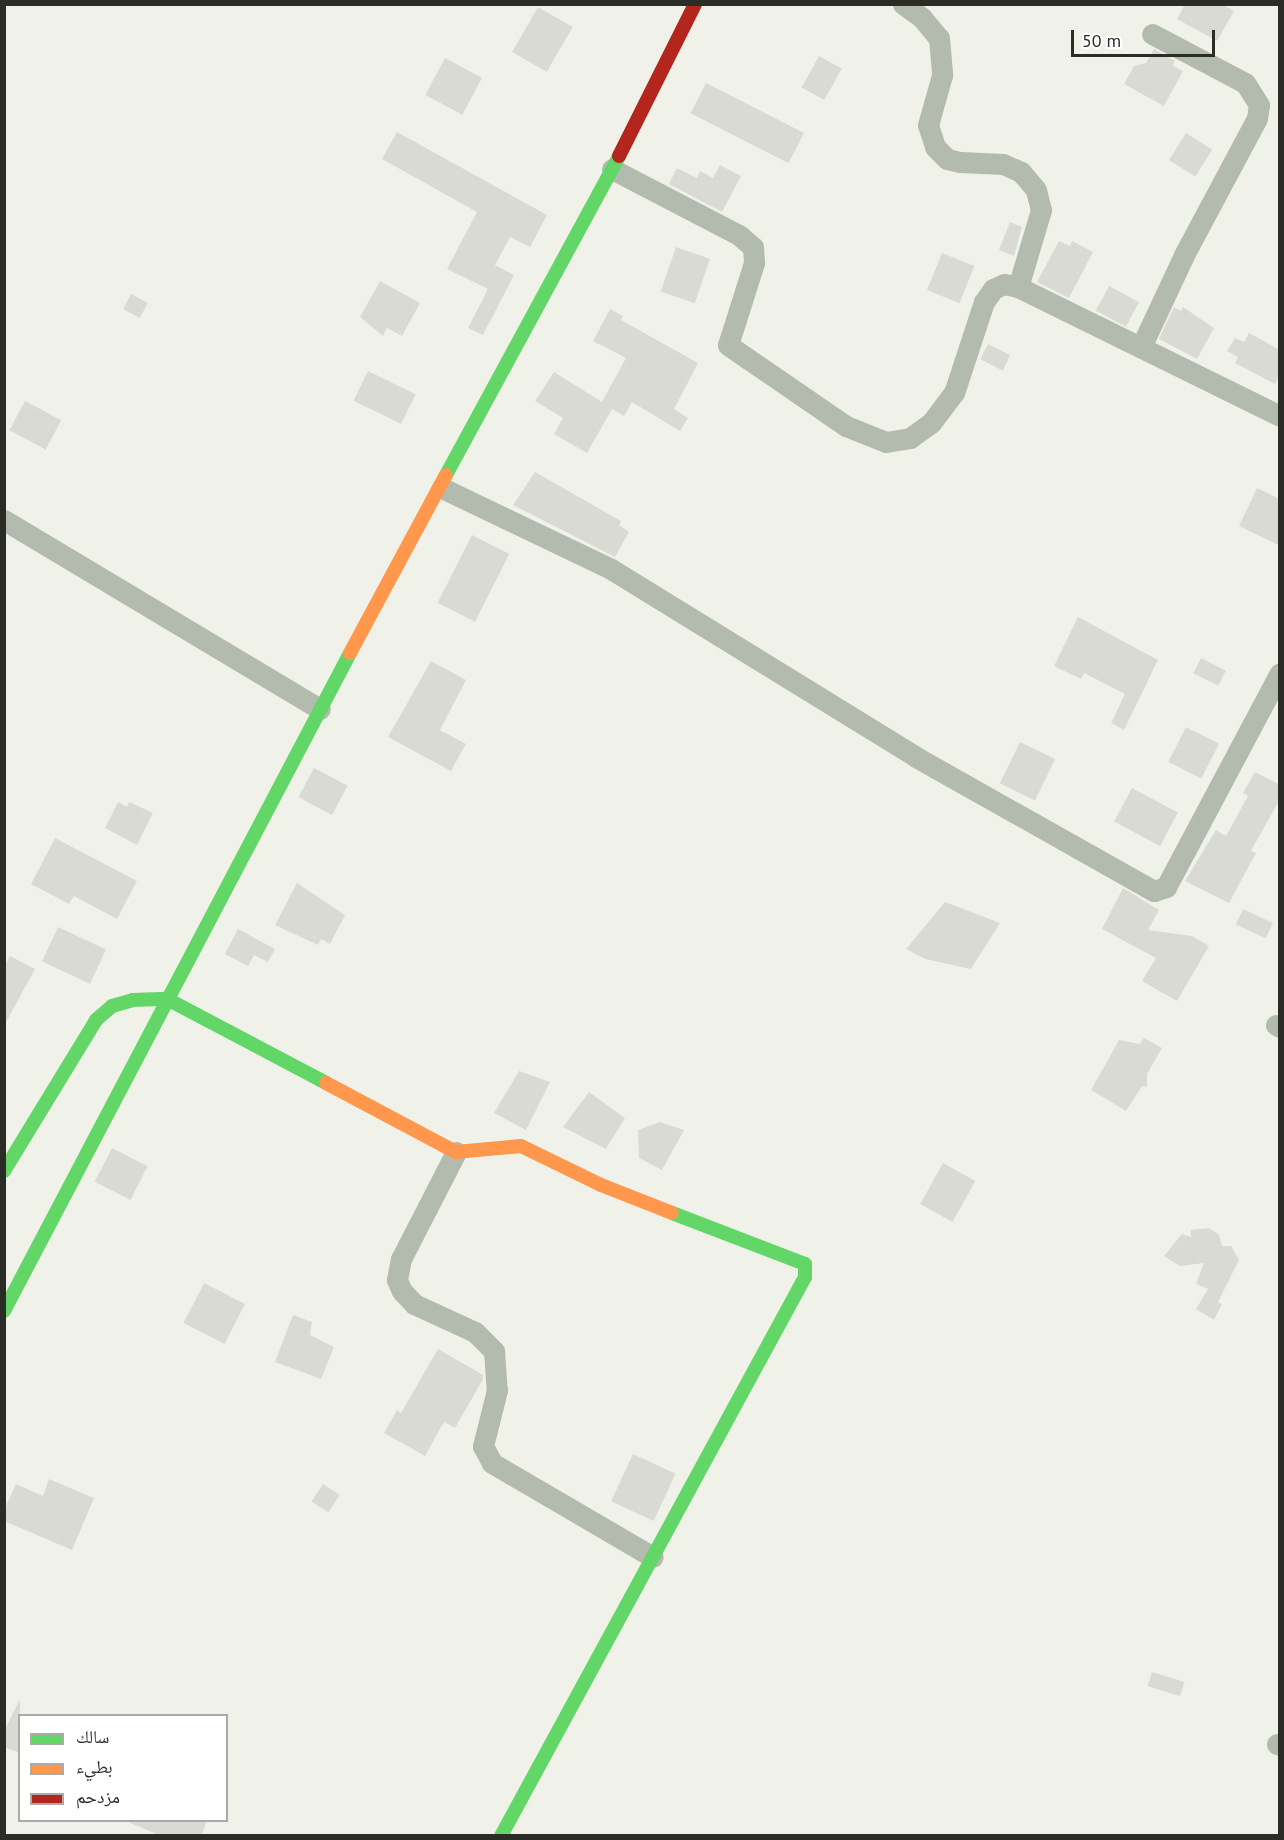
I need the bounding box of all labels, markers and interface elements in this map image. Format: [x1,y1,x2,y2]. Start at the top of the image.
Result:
scale bar [1074,18,1218,56]
text: 50 m [1082,29,1121,52]
legend [18,1714,228,1822]
text: سالك [76,1725,109,1748]
text: بطيء [76,1755,113,1778]
text: مزدحم [76,1785,120,1808]

